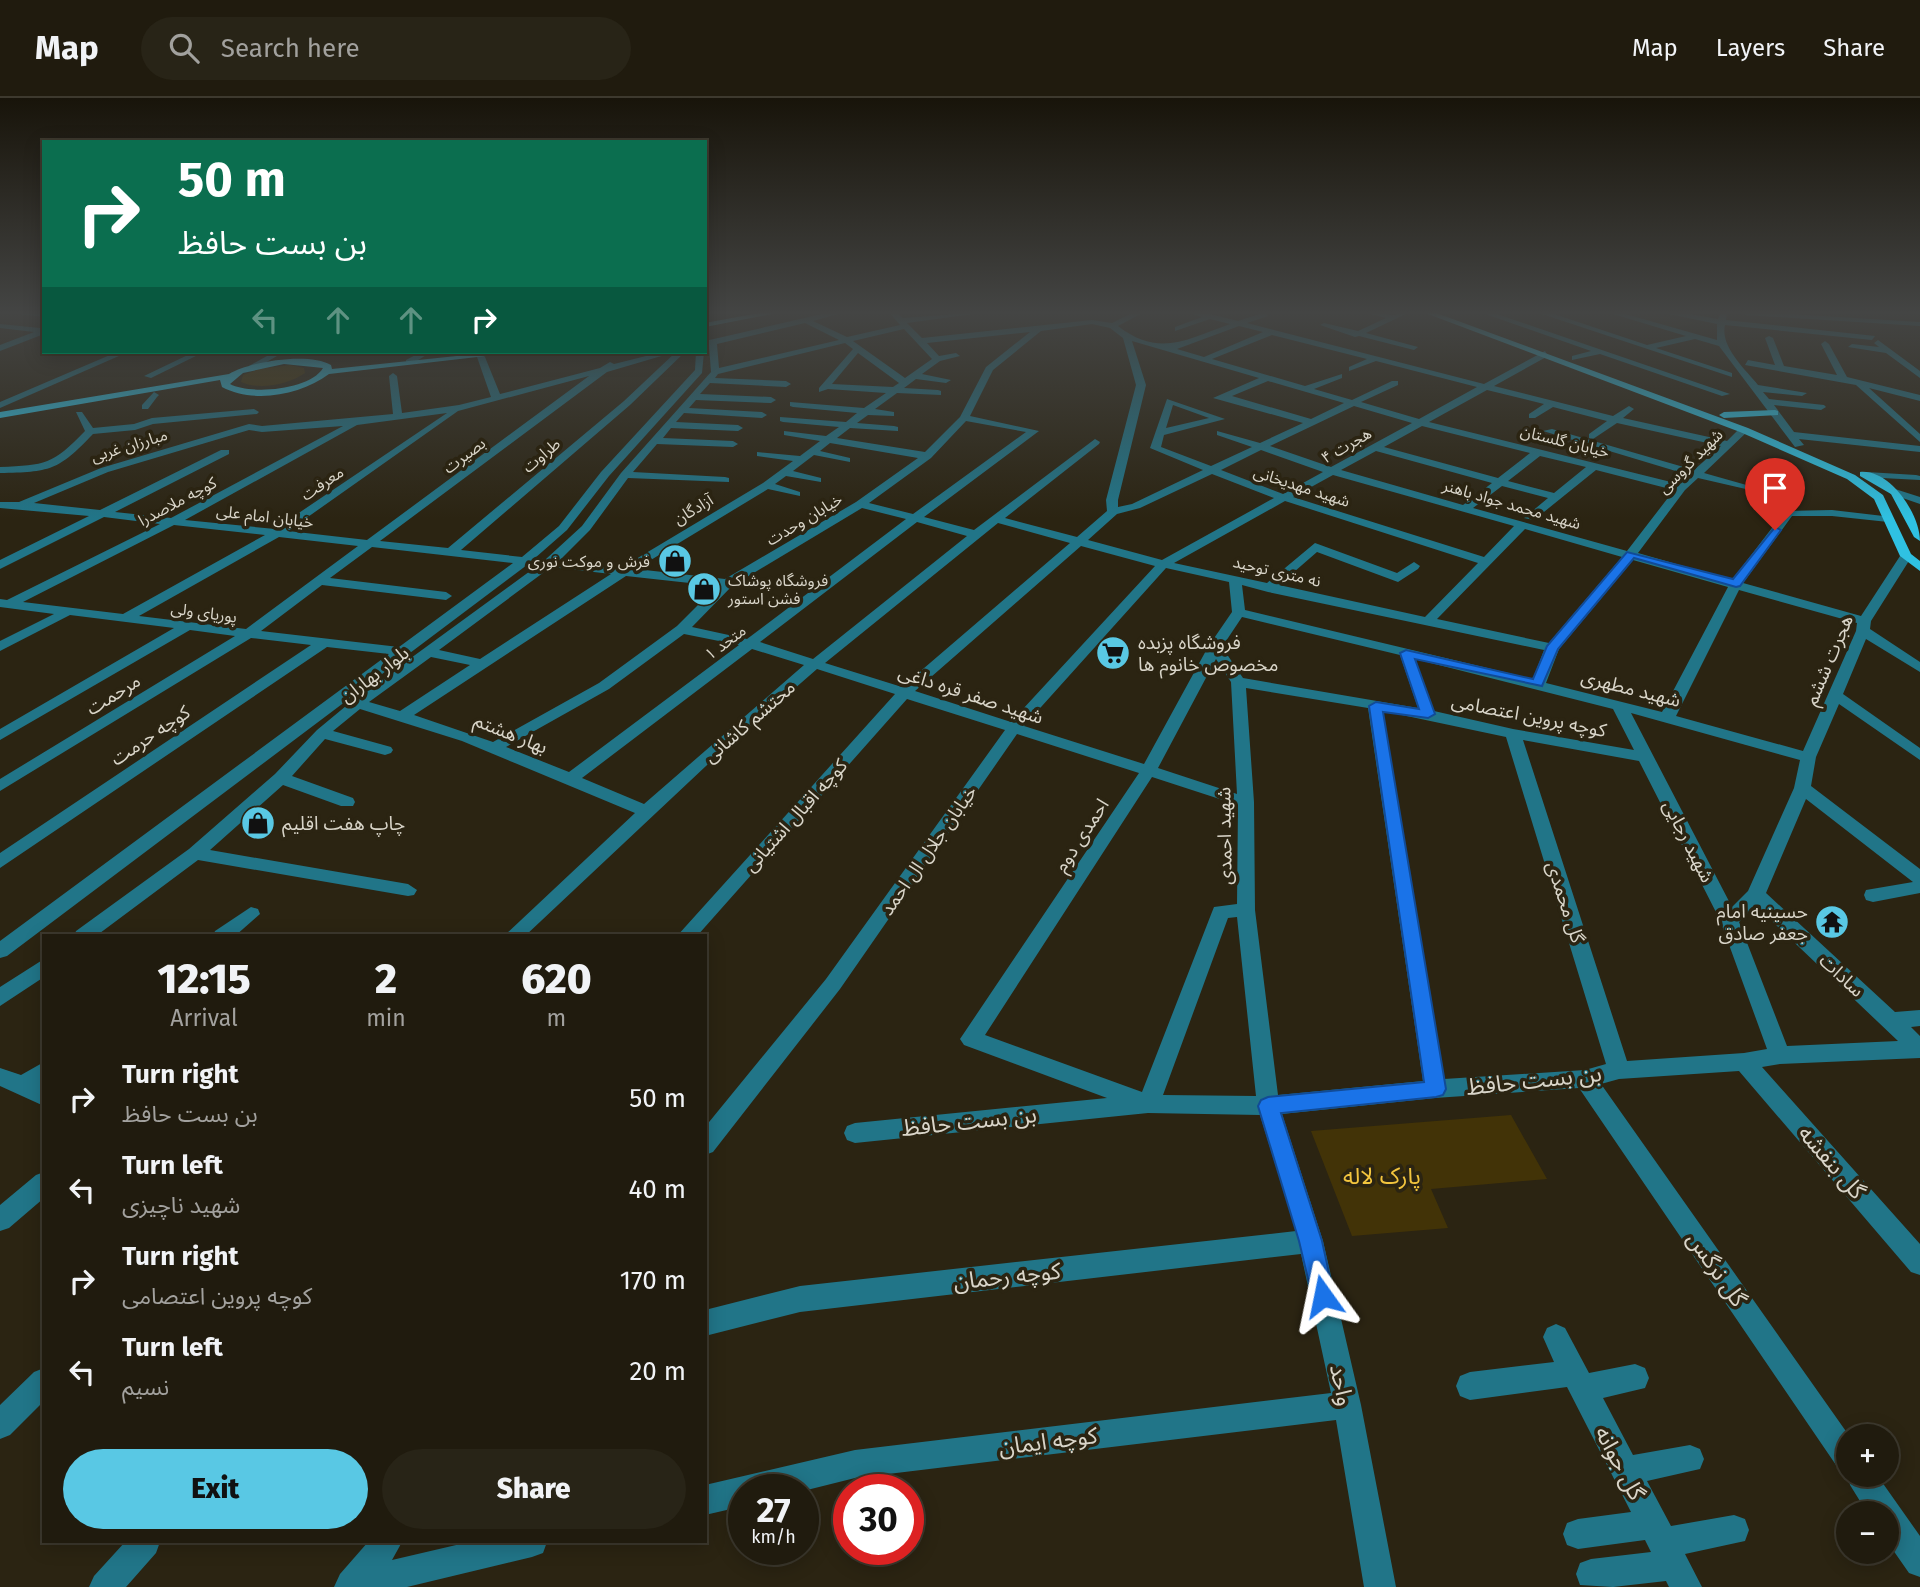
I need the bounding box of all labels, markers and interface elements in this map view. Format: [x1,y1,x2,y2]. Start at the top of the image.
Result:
search box [141,17,631,80]
text: Map [35,28,99,68]
icon: search [165,29,203,67]
text: Search here [221,33,360,64]
text: Map [1632,34,1678,62]
text: Layers [1716,34,1785,62]
text: Share [1823,34,1885,62]
text: 50 m [178,150,286,209]
icon: right [63,168,154,259]
text: بن بست حافظ [178,224,367,262]
icon: left [246,301,284,339]
icon: ahead [319,301,357,339]
icon: ahead [392,301,430,339]
icon: right [465,301,503,339]
street label: خیابان گلستان [1519,421,1611,462]
street label: هجرت ۴ [1318,423,1375,467]
street label: مبارزان غربی [89,425,170,466]
street label: شهید گروسی [1654,425,1727,498]
street label: بصیرت [440,433,489,477]
street label: طراوت [519,434,564,477]
pin [1745,458,1805,530]
street label: معرفت [297,462,347,504]
street label: شهید مهدیخانی [1251,462,1352,511]
icon: arrive [1756,469,1794,507]
street label: کوچه ملاصدرا [135,473,220,531]
street label: شهید محمد جواد باهنر [1440,475,1583,533]
street label: خیابان وحدت [763,489,846,550]
street label: آزادگان [670,490,718,529]
street label: خیابان امام علی [215,501,315,535]
shop icon: فرش و موکت نوری [656,542,694,580]
place label: فرش و موکت نوری [528,552,650,571]
street label: نه متری توحید [1231,552,1323,591]
shop icon: فروشگاه پوشاک فشن استور [685,570,723,608]
place label: فروشگاه پوشاک فشن استور [727,571,828,608]
street label: پوریای ولی [169,598,238,628]
street label: هجرت ششم [1799,611,1861,710]
street label: متحد ۱ [701,621,750,664]
place label: فروشگاه پزبده مخصوص خانوم ها [1138,631,1278,679]
supermarket icon: فروشگاه پزبده مخصوص خانوم ها [1094,634,1132,672]
street label: بلوار بهاران [335,641,413,708]
street label: شهید صفر قره داغی [895,660,1046,729]
street label: شهید مطهری [1579,665,1683,712]
street label: مرحمت [82,669,145,720]
street label: محتشم کاشانی [699,675,802,770]
street label: کوچه پروین اعتصامی [1449,689,1609,743]
street label: کوچه حرمت [106,700,196,771]
street label: بهار هشتم [470,708,551,761]
street label: کوچه اقبال اشتیانی [739,753,854,877]
street label: خیابان جلال ال احمد [875,781,982,919]
street label: شهید احمدی [1212,787,1237,885]
street label: احمدی دوم [1049,794,1116,878]
street label: شهید رجایی [1658,796,1719,886]
shop icon: چاپ هفت اقلیم [239,804,277,842]
place label: چاپ هفت اقلیم [282,812,405,838]
street label: گل محمدی [1542,858,1590,947]
place label: حسینیه امام جعفر صادق [1716,900,1808,945]
temple icon: حسینیه امام جعفر صادق [1813,903,1851,941]
street label: سادات [1814,949,1869,1002]
text: 12:15 [157,954,251,1004]
text: 2 [375,954,397,1004]
text: 620 [521,954,592,1004]
text: Arrival [170,1004,238,1032]
text: min [366,1004,406,1032]
text: m [547,1004,566,1032]
text: Turn right [122,1059,239,1090]
street label: بن بست حافظ [1465,1059,1603,1101]
icon: right [63,1080,101,1118]
text: 50 m [629,1083,686,1114]
text: بن بست حافظ [122,1100,258,1128]
street label: بن بست حافظ [900,1100,1038,1142]
street label: گل بنفشه [1792,1119,1872,1205]
text: Turn left [122,1150,223,1181]
park label: پارک لاله [1343,1162,1421,1191]
icon: left [63,1171,101,1209]
text: 40 m [628,1174,686,1205]
text: شهید ناچیزی [122,1191,240,1219]
street label: گل نرگس [1681,1226,1753,1312]
text: Turn right [122,1241,239,1272]
street label: کوچه رحمان [952,1256,1063,1297]
position arrow [1286,1259,1360,1333]
icon: right [63,1262,101,1300]
text: 170 m [620,1265,686,1296]
text: کوچه پروین اعتصامی [122,1282,312,1310]
text: Turn left [122,1332,223,1363]
icon: left [63,1353,101,1391]
text: 20 m [629,1356,686,1387]
street label: واحد [1324,1362,1360,1408]
text: نسیم [122,1373,169,1401]
street label: کوچه ایمان [997,1421,1100,1462]
street label: گل جوانه [1589,1421,1651,1505]
map controls [1836,1424,1899,1564]
button: + [1836,1424,1899,1487]
button: Exit [63,1449,368,1529]
button: Share [382,1449,686,1529]
speed limit sign: 30 [833,1474,924,1565]
text: 27 [756,1489,791,1531]
button: − [1836,1501,1899,1564]
text: km/h [751,1526,796,1548]

